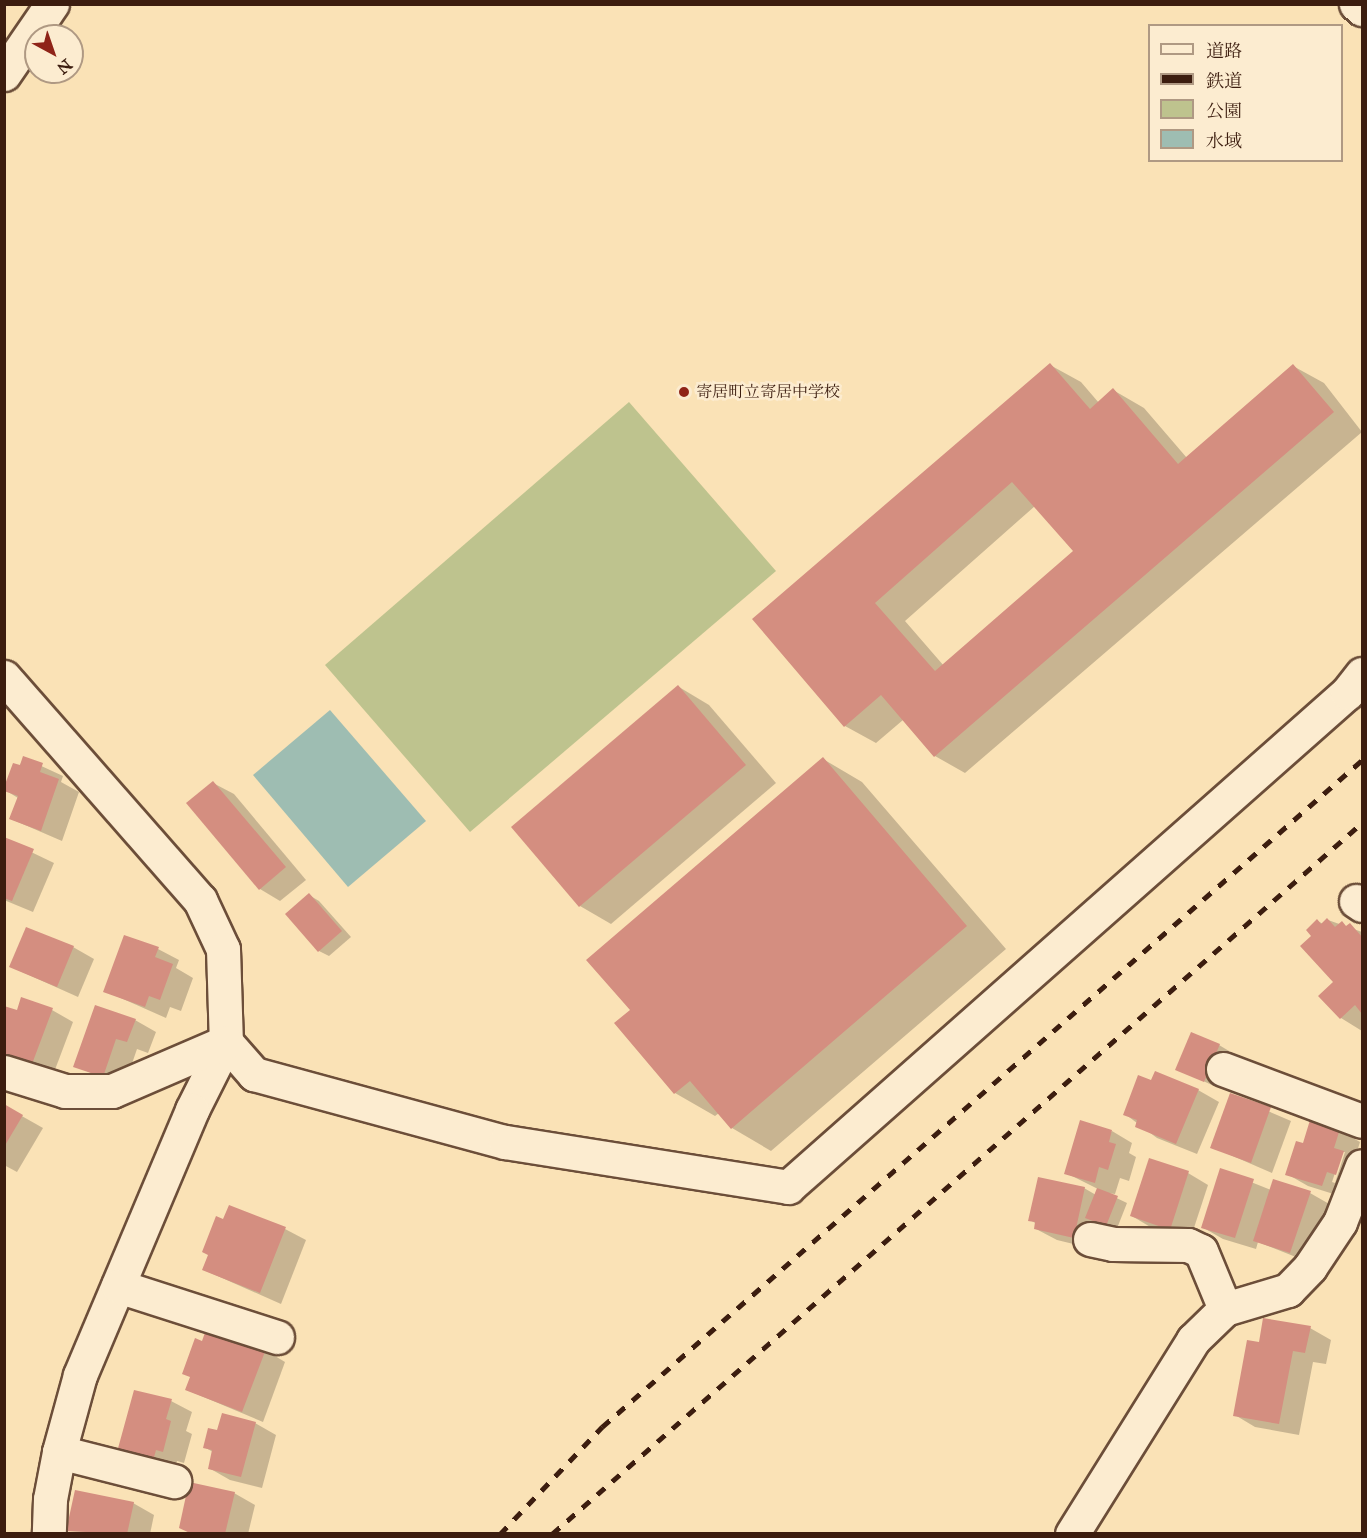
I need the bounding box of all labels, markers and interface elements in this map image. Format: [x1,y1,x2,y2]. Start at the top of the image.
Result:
north arrow [24,24,84,84]
legend [1148,24,1343,162]
text: 道路 [1206,40,1242,62]
text: N [53,55,76,78]
text: 鉄道 [1206,70,1242,92]
text: 公園 [1206,100,1242,122]
text: 水域 [1206,130,1242,152]
place label: 寄居町立寄居中学校 [696,382,840,402]
marker: 寄居町立寄居中学校 [677,385,691,399]

